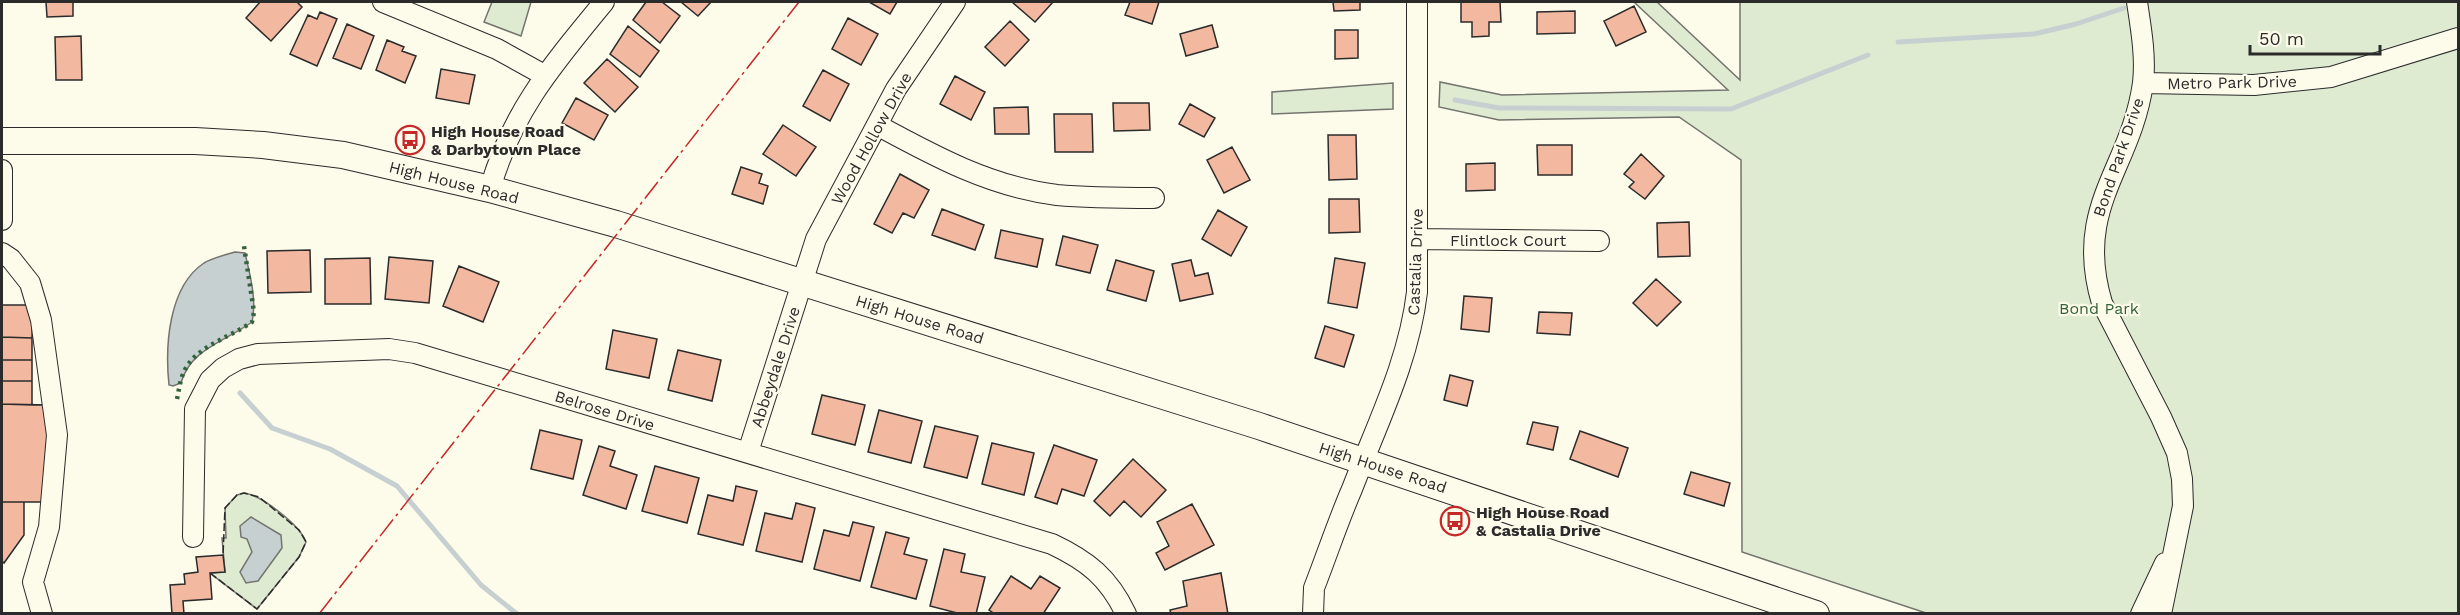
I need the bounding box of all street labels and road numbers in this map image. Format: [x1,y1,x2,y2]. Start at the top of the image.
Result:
street label: Wood Hollow Drive [827,69,916,208]
street label: Metro Park Drive [2167,72,2297,93]
street label: Bond Park Drive [2089,95,2148,219]
street label: High House Road [387,157,521,208]
street label: Castalia Drive [1404,208,1427,316]
street label: Flintlock Court [1450,231,1566,250]
street label: High House Road [853,291,986,348]
street label: Abbeydale Drive [747,304,804,430]
street label: Belrose Drive [553,386,657,435]
street label: High House Road [1317,438,1449,497]

